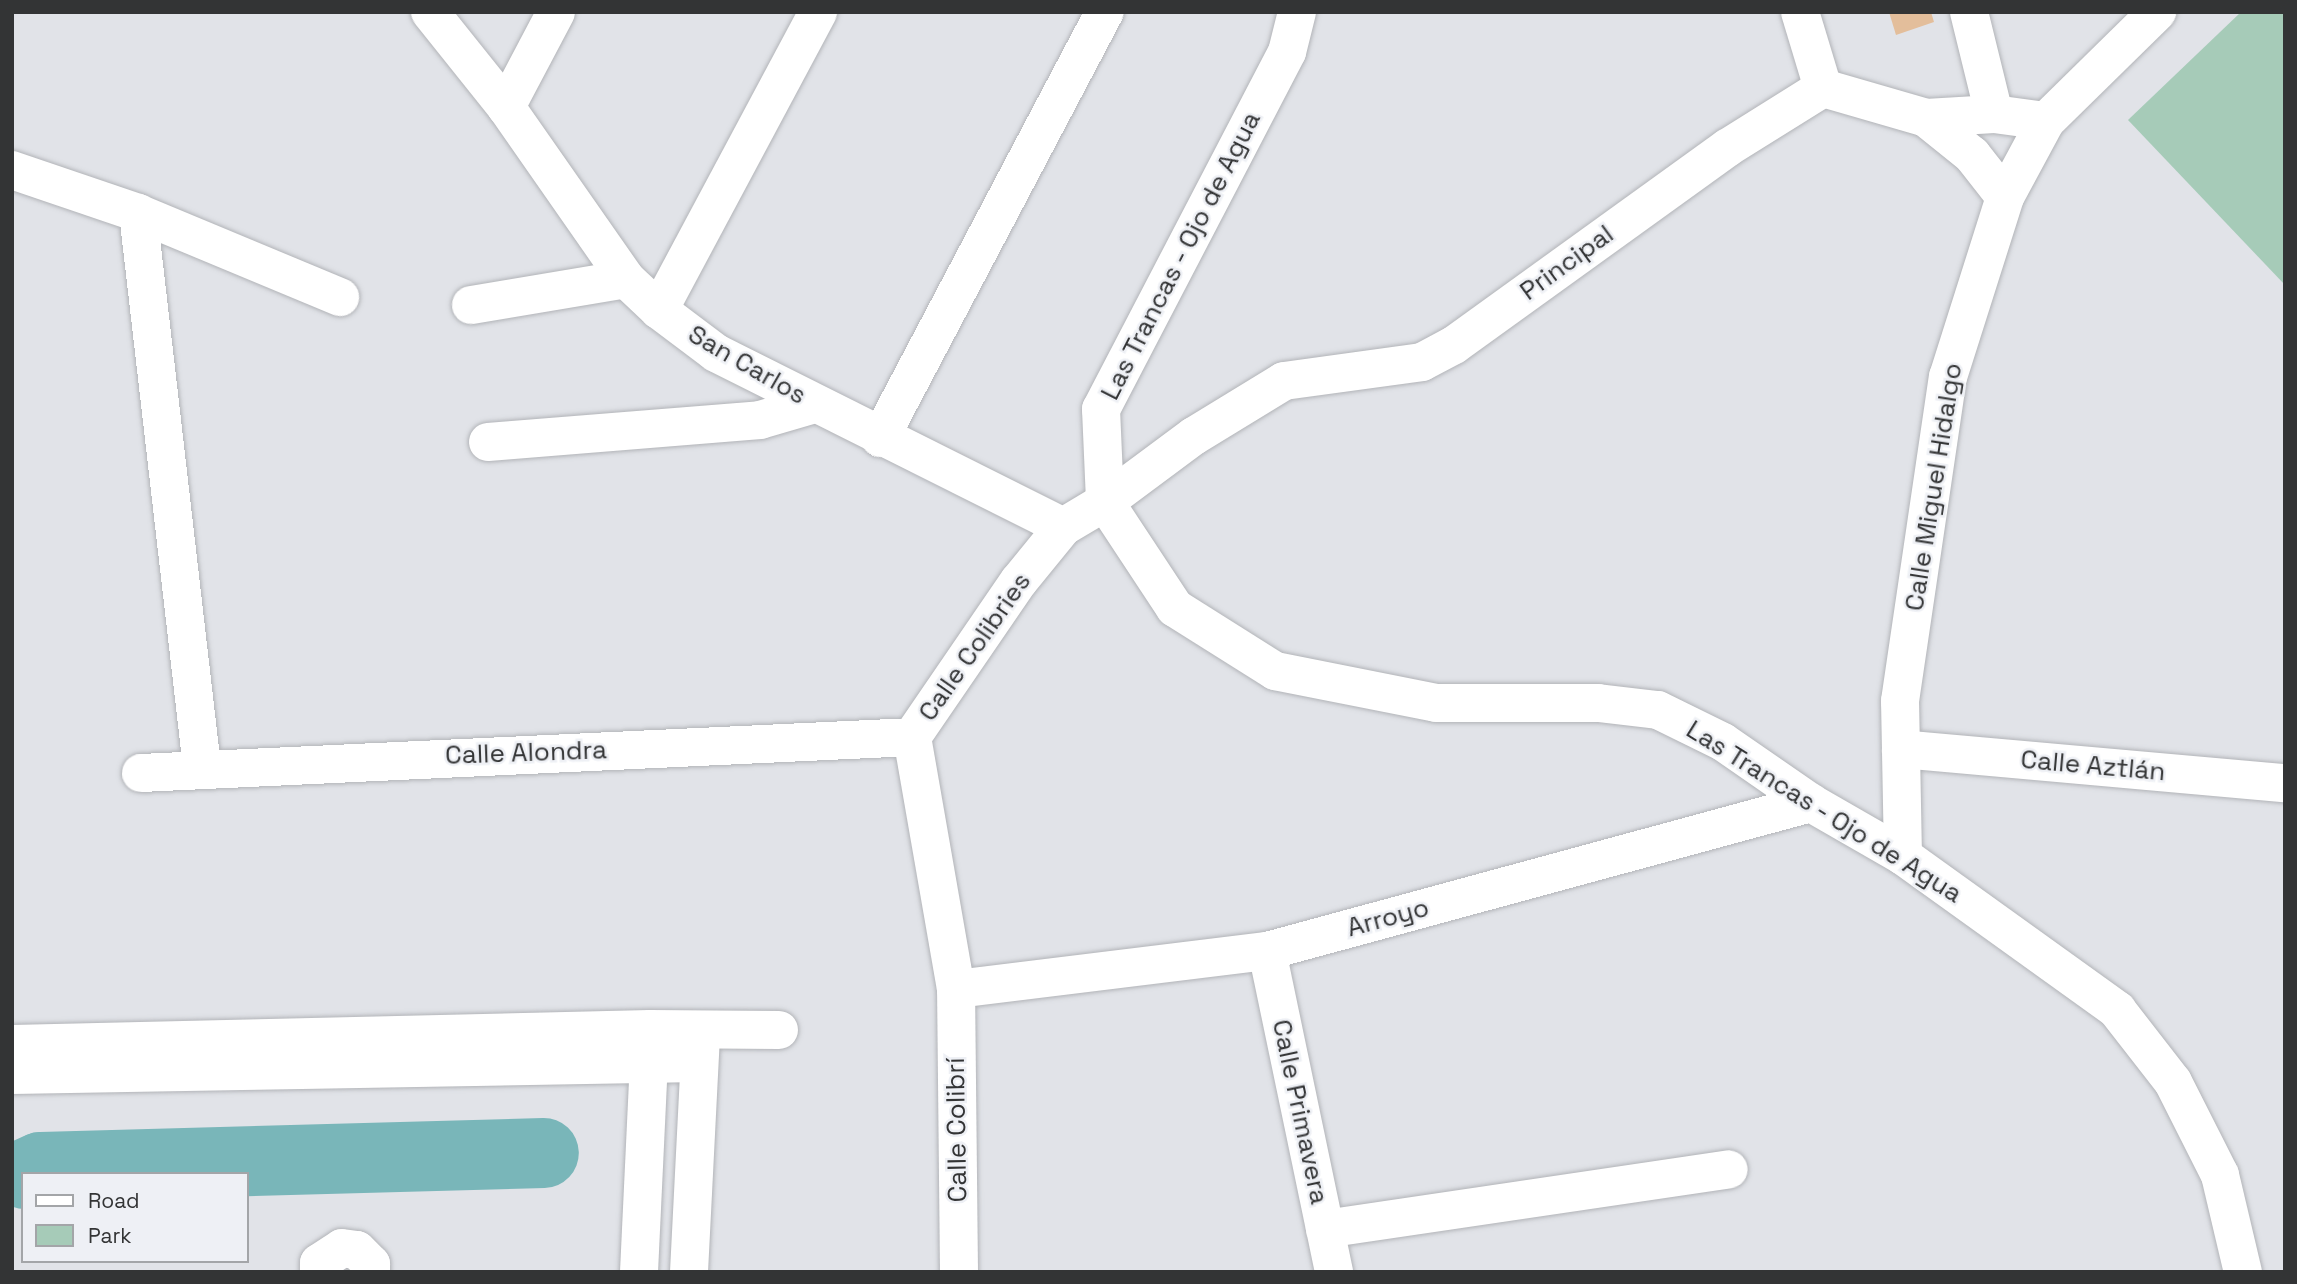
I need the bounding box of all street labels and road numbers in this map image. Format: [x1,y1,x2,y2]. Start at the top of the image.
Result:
street label: Las Trancas - Ojo de Agua [1094,106,1268,406]
street label: Principal [1514,219,1620,307]
street label: San Carlos [682,319,812,411]
street label: Calle Miguel Hidalgo [1899,361,1969,613]
street label: Calle Colibries [912,567,1038,727]
street label: Las Trancas - Ojo de Agua [1679,714,1969,910]
street label: Calle Alondra [444,735,608,771]
street label: Calle Aztlán [2019,744,2167,788]
street label: Arroyo [1344,892,1432,944]
street label: Calle Primavera [1265,1017,1335,1207]
street label: Calle Colibrí [940,1057,974,1203]

